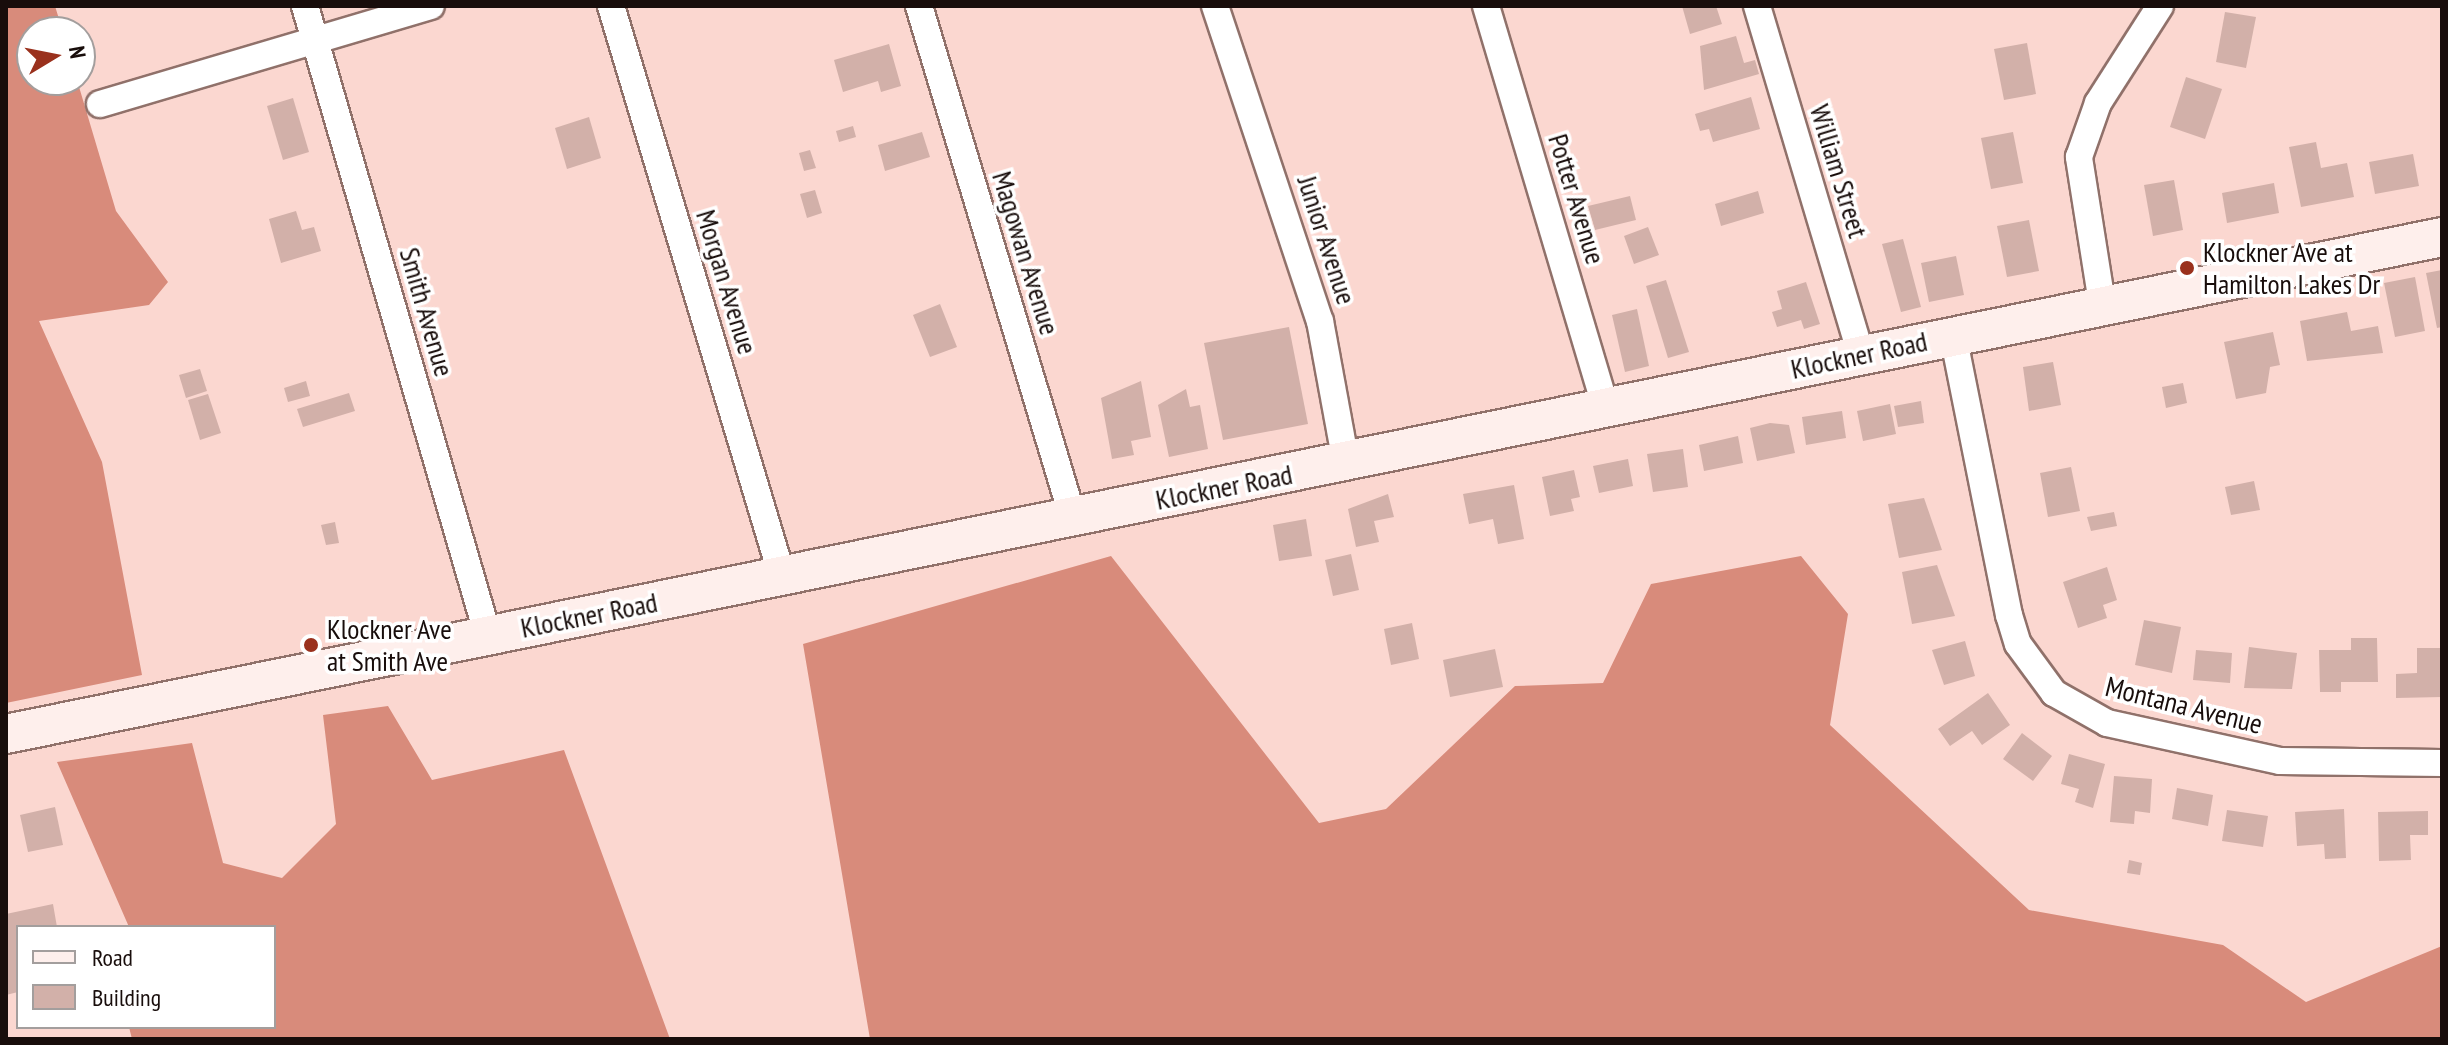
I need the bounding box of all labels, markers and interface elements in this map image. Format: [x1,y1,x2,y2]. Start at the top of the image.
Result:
north arrow [16,16,96,96]
text: N [63,44,92,60]
street label: William Street [1803,100,1875,242]
street label: Potter Avenue [1541,130,1613,268]
street label: Magowan Avenue [985,167,1067,339]
street label: Junior Avenue [1290,171,1364,309]
street label: Morgan Avenue [689,205,765,359]
place label: Klockner Ave at Hamilton Lakes Dr [2203,235,2380,301]
street label: Smith Avenue [393,243,461,381]
marker: Klockner Ave at Hamilton Lakes Dr [2178,259,2196,277]
street label: Klockner Road [1788,324,1930,386]
street label: Klockner Road [1153,457,1295,517]
street label: Klockner Road [518,585,660,645]
place label: Klockner Ave at Smith Ave [327,612,453,678]
marker: Klockner Ave at Smith Ave [302,636,320,654]
street label: Montana Avenue [2102,669,2266,741]
legend [16,925,276,1029]
text: Road [92,942,133,973]
text: Building [92,982,161,1013]

